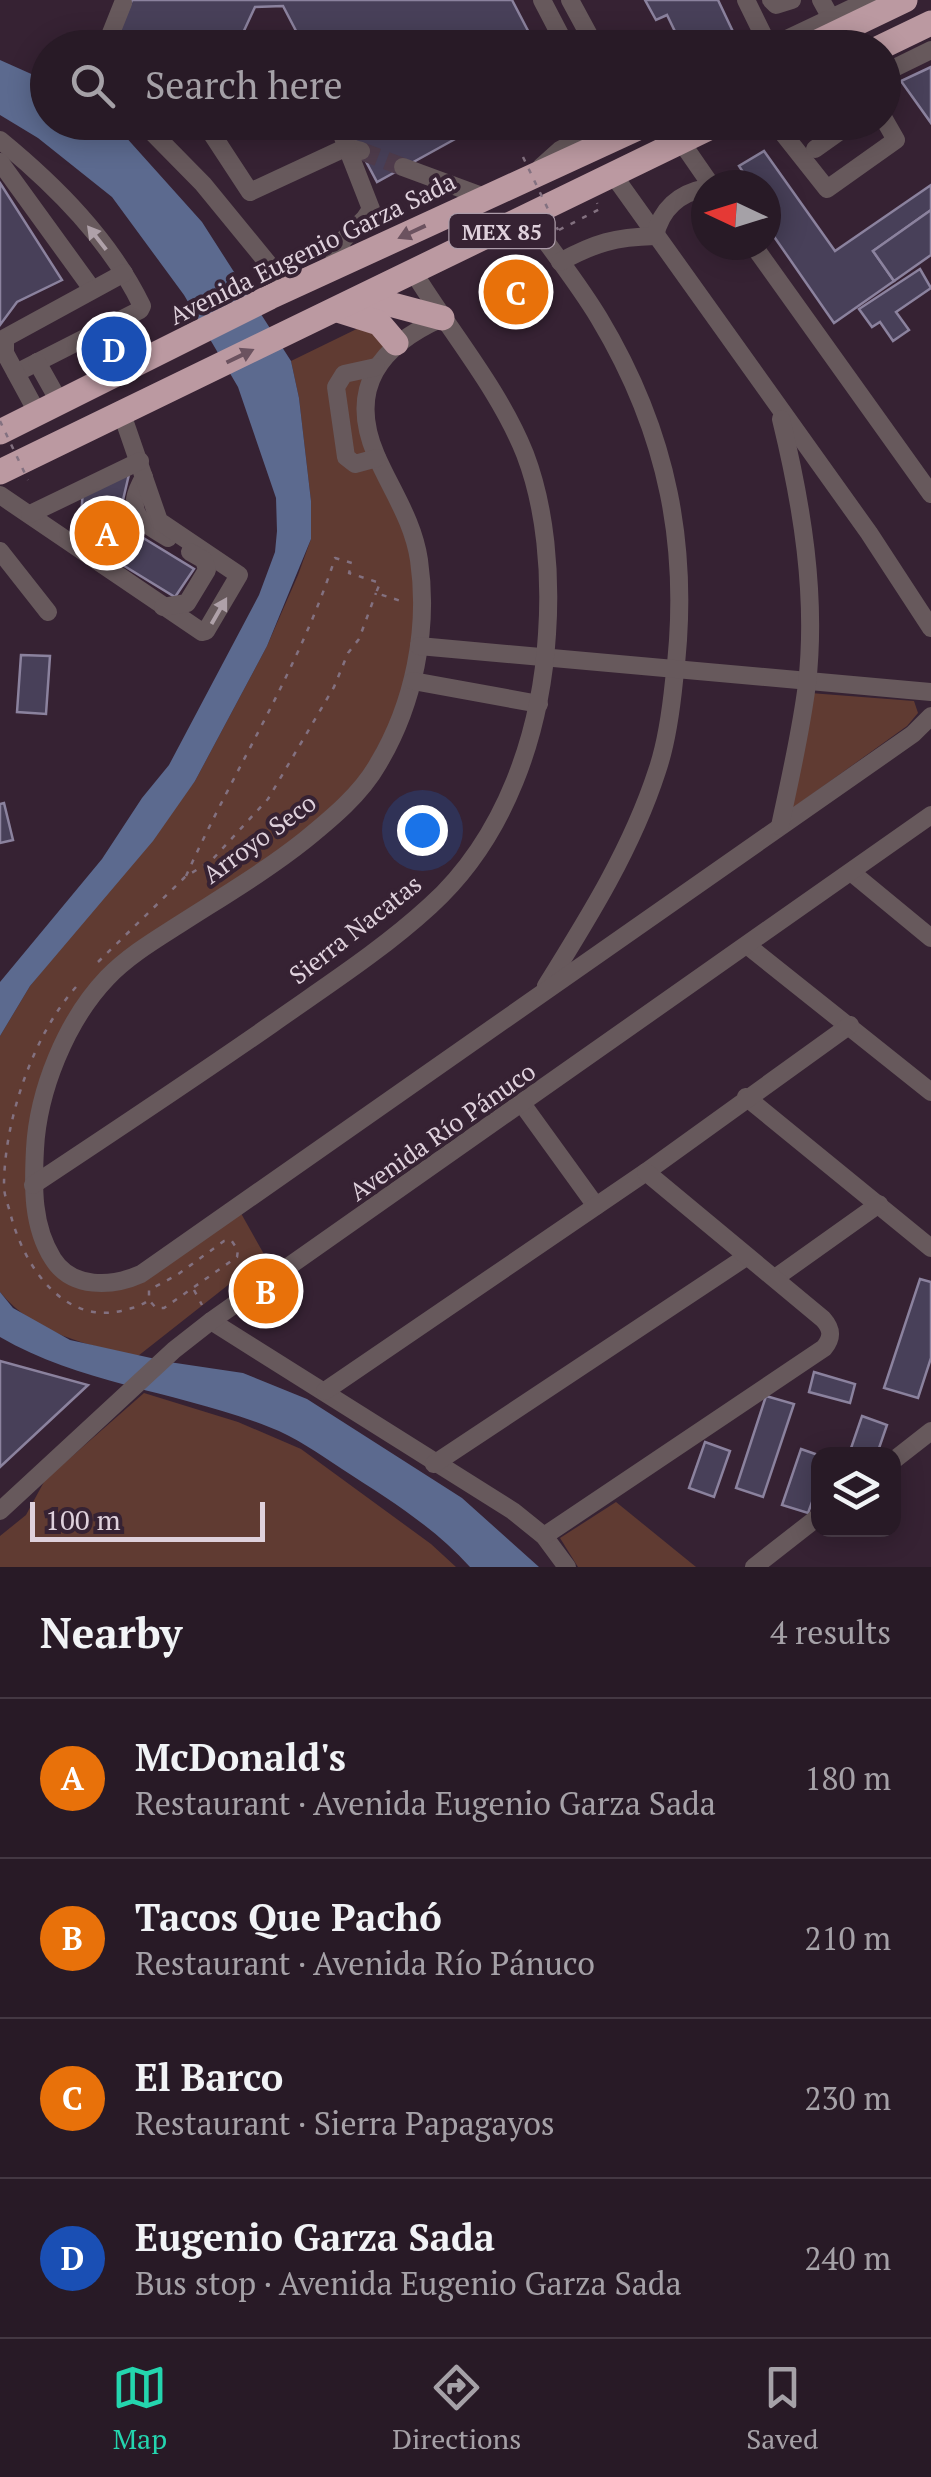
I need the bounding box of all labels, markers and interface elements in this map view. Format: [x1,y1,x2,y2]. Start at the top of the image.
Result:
search box [30,30,901,140]
icon: search [65,58,120,113]
text: Search here [145,60,343,110]
street label: Avenida Eugenio Garza Sada [163,164,461,332]
north arrow [691,170,781,260]
road number: MEX 85 [450,214,554,248]
one-way arrow [397,224,427,240]
one-way arrow [87,225,107,251]
pin: C [484,254,548,330]
pin: D [82,312,146,386]
one-way arrow [225,347,254,364]
pin: A [74,496,140,570]
one-way arrow [210,596,227,625]
street label: Arroyo Seco [196,786,322,890]
your location [397,805,448,856]
street label: Sierra Nacatas [282,867,428,991]
street label: Avenida Río Pánuco [342,1054,542,1208]
pin: B [234,1254,298,1328]
map controls [811,1447,901,1537]
button: layers [811,1447,901,1537]
scale bar [30,1497,265,1542]
text: 100 m [45,1501,121,1538]
text: Nearby [40,1604,182,1660]
text: 4 results [770,1611,891,1653]
text: McDonald's [135,1732,346,1782]
text: A [61,1757,84,1799]
text: 180 m [804,1757,891,1799]
text: Restaurant · Avenida Eugenio Garza Sada [135,1782,716,1824]
text: Tacos Que Pachó [135,1892,442,1942]
text: B [62,1917,83,1959]
text: 210 m [804,1917,891,1959]
text: Restaurant · Avenida Río Pánuco [135,1942,595,1984]
text: El Barco [135,2052,283,2102]
text: C [62,2077,83,2119]
text: 230 m [804,2077,891,2119]
text: Restaurant · Sierra Papagayos [135,2102,555,2144]
text: Eugenio Garza Sada [135,2212,495,2262]
text: D [61,2237,84,2279]
text: 240 m [804,2237,891,2279]
text: Bus stop · Avenida Eugenio Garza Sada [135,2262,682,2304]
tab: Map [112,2360,167,2457]
tab: Directions [392,2360,521,2457]
tab: Saved [746,2360,819,2457]

